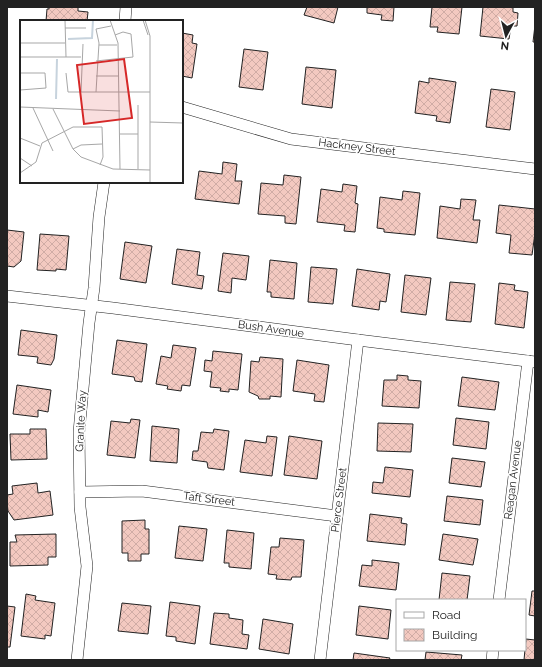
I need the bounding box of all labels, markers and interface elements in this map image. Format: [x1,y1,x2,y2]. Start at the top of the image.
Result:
north arrow [486,16,526,56]
inset map [20,20,183,183]
text: N [500,38,510,52]
street label: Hackney Street [318,136,397,158]
street label: Bush Avenue [237,318,305,340]
street label: Granite Way [73,390,89,452]
street label: Reagan Avenue [502,439,524,520]
street label: Pierce Street [329,467,349,533]
street label: Taft Street [182,489,236,509]
legend [396,599,526,651]
text: Road [432,608,461,622]
text: Building [432,628,478,642]

